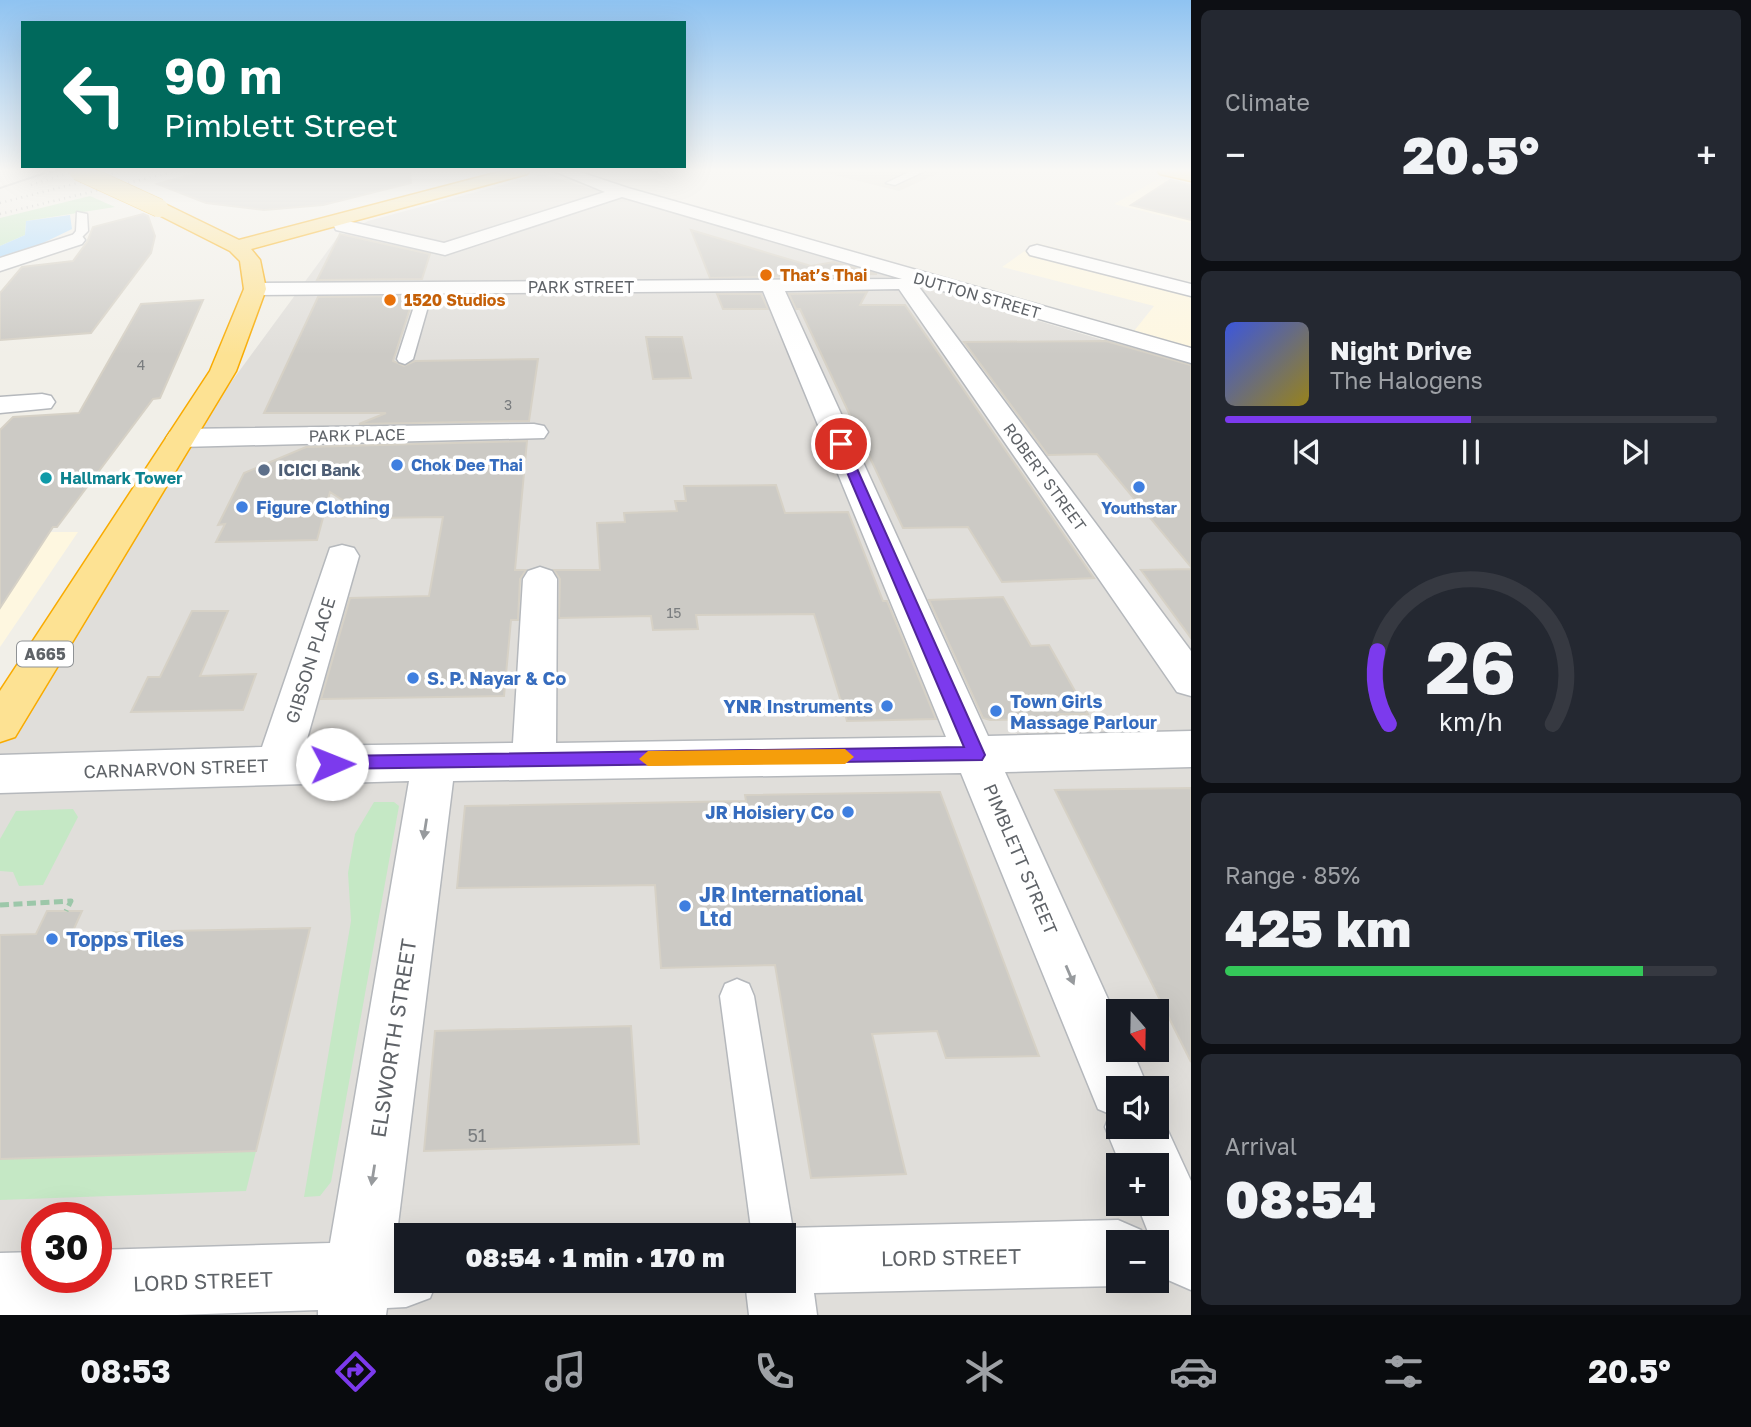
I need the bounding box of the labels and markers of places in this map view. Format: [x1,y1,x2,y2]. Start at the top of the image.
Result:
place label: That’s Thai [780,265,867,285]
marker: That’s Thai [758,267,774,283]
place label: 1520 Studios [404,290,505,310]
marker: 1520 Studios [382,292,398,308]
pin [811,414,871,474]
place label: Chok Dee Thai [411,455,523,475]
marker: Chok Dee Thai [389,457,405,473]
place label: ICICI Bank [278,460,361,480]
marker: ICICI Bank [256,462,272,478]
place label: Hallmark Tower [60,468,182,488]
marker: Hallmark Tower [38,470,54,486]
marker: Youthstar [1131,479,1147,495]
place label: Figure Clothing [256,496,390,518]
place label: Youthstar [1101,498,1177,518]
marker: Figure Clothing [234,499,250,515]
place label: S. P. Nayar & Co [427,667,566,689]
marker: S. P. Nayar & Co [405,670,421,686]
place label: Town Girls Massage Parlour [1010,690,1157,733]
place label: YNR Instruments [723,695,873,717]
marker: YNR Instruments [879,698,895,714]
marker: Town Girls Massage Parlour [988,703,1004,719]
place label: JR Hoisiery Co [705,801,834,823]
marker: JR Hoisiery Co [840,804,856,820]
place label: JR International Ltd [699,881,863,931]
marker: JR International Ltd [677,898,693,914]
place label: Topps Tiles [66,926,184,952]
marker: Topps Tiles [44,931,60,947]

